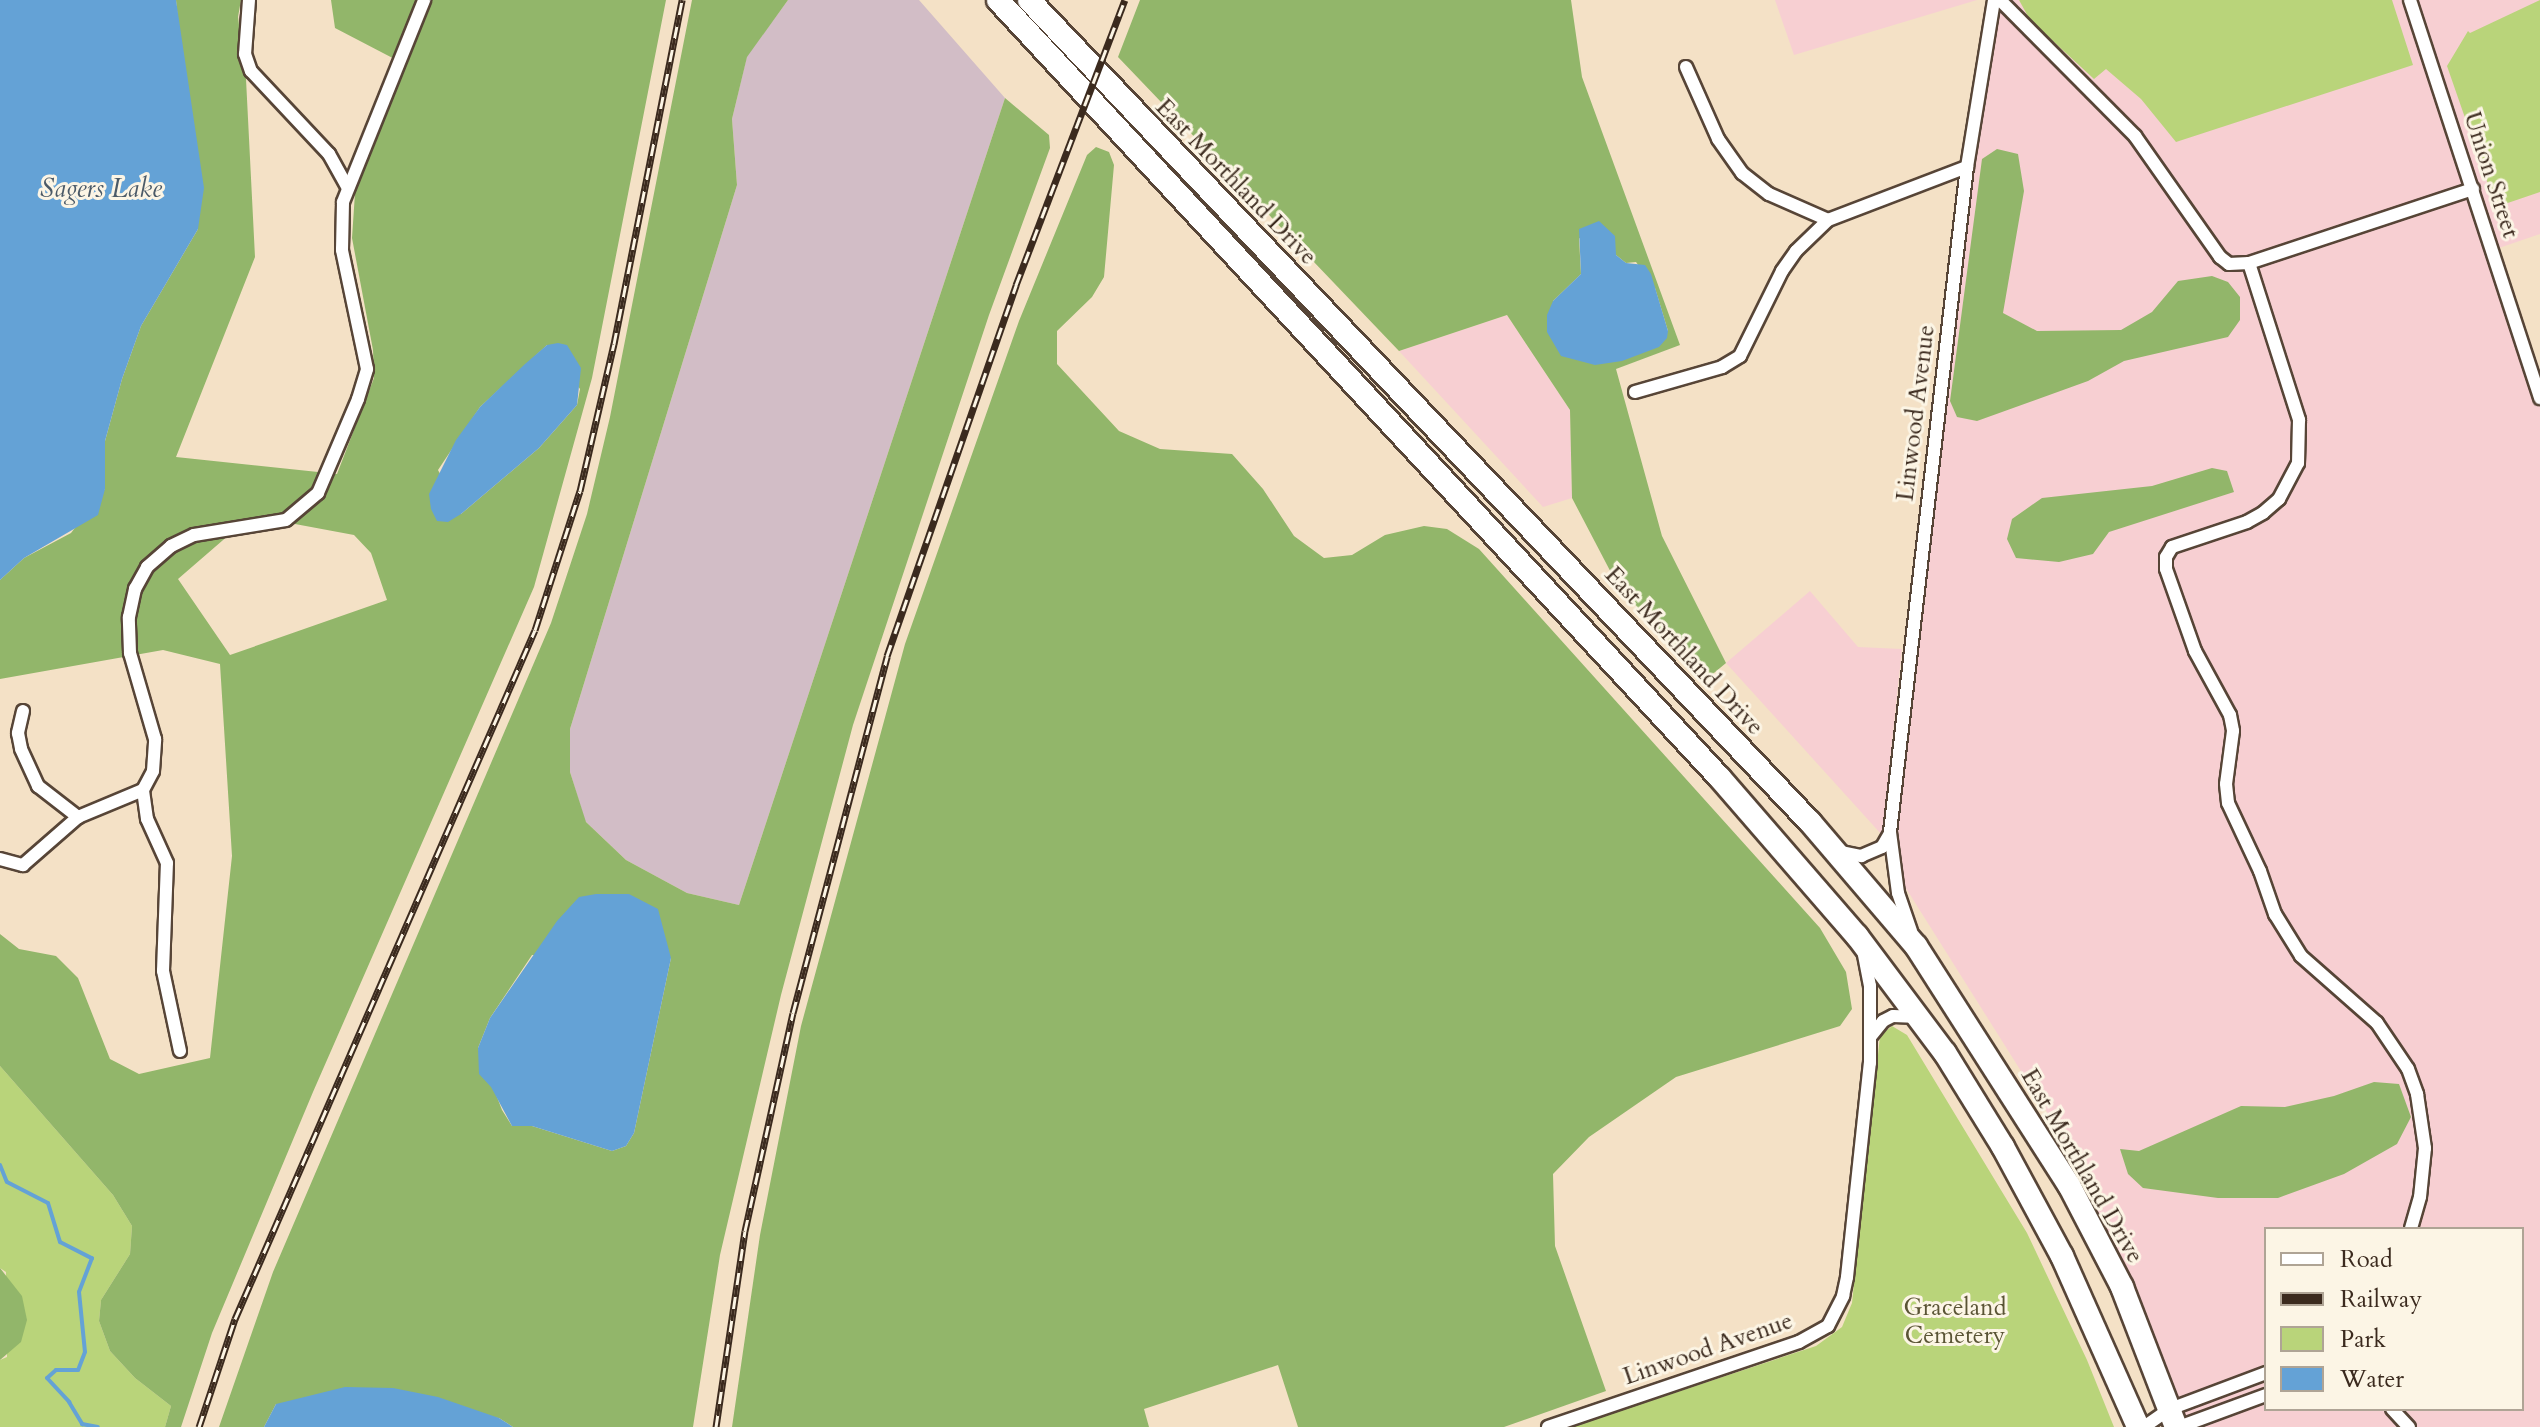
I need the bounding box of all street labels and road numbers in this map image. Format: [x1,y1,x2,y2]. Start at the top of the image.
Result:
street label: East Morthland Drive [1149,93,1323,271]
street label: Union Street [2457,108,2525,242]
street label: Linwood Avenue [1891,323,1941,503]
street label: East Morthland Drive [1599,561,1769,741]
street label: East Morthland Drive [2015,1064,2149,1268]
street label: Linwood Avenue [1620,1307,1796,1391]

